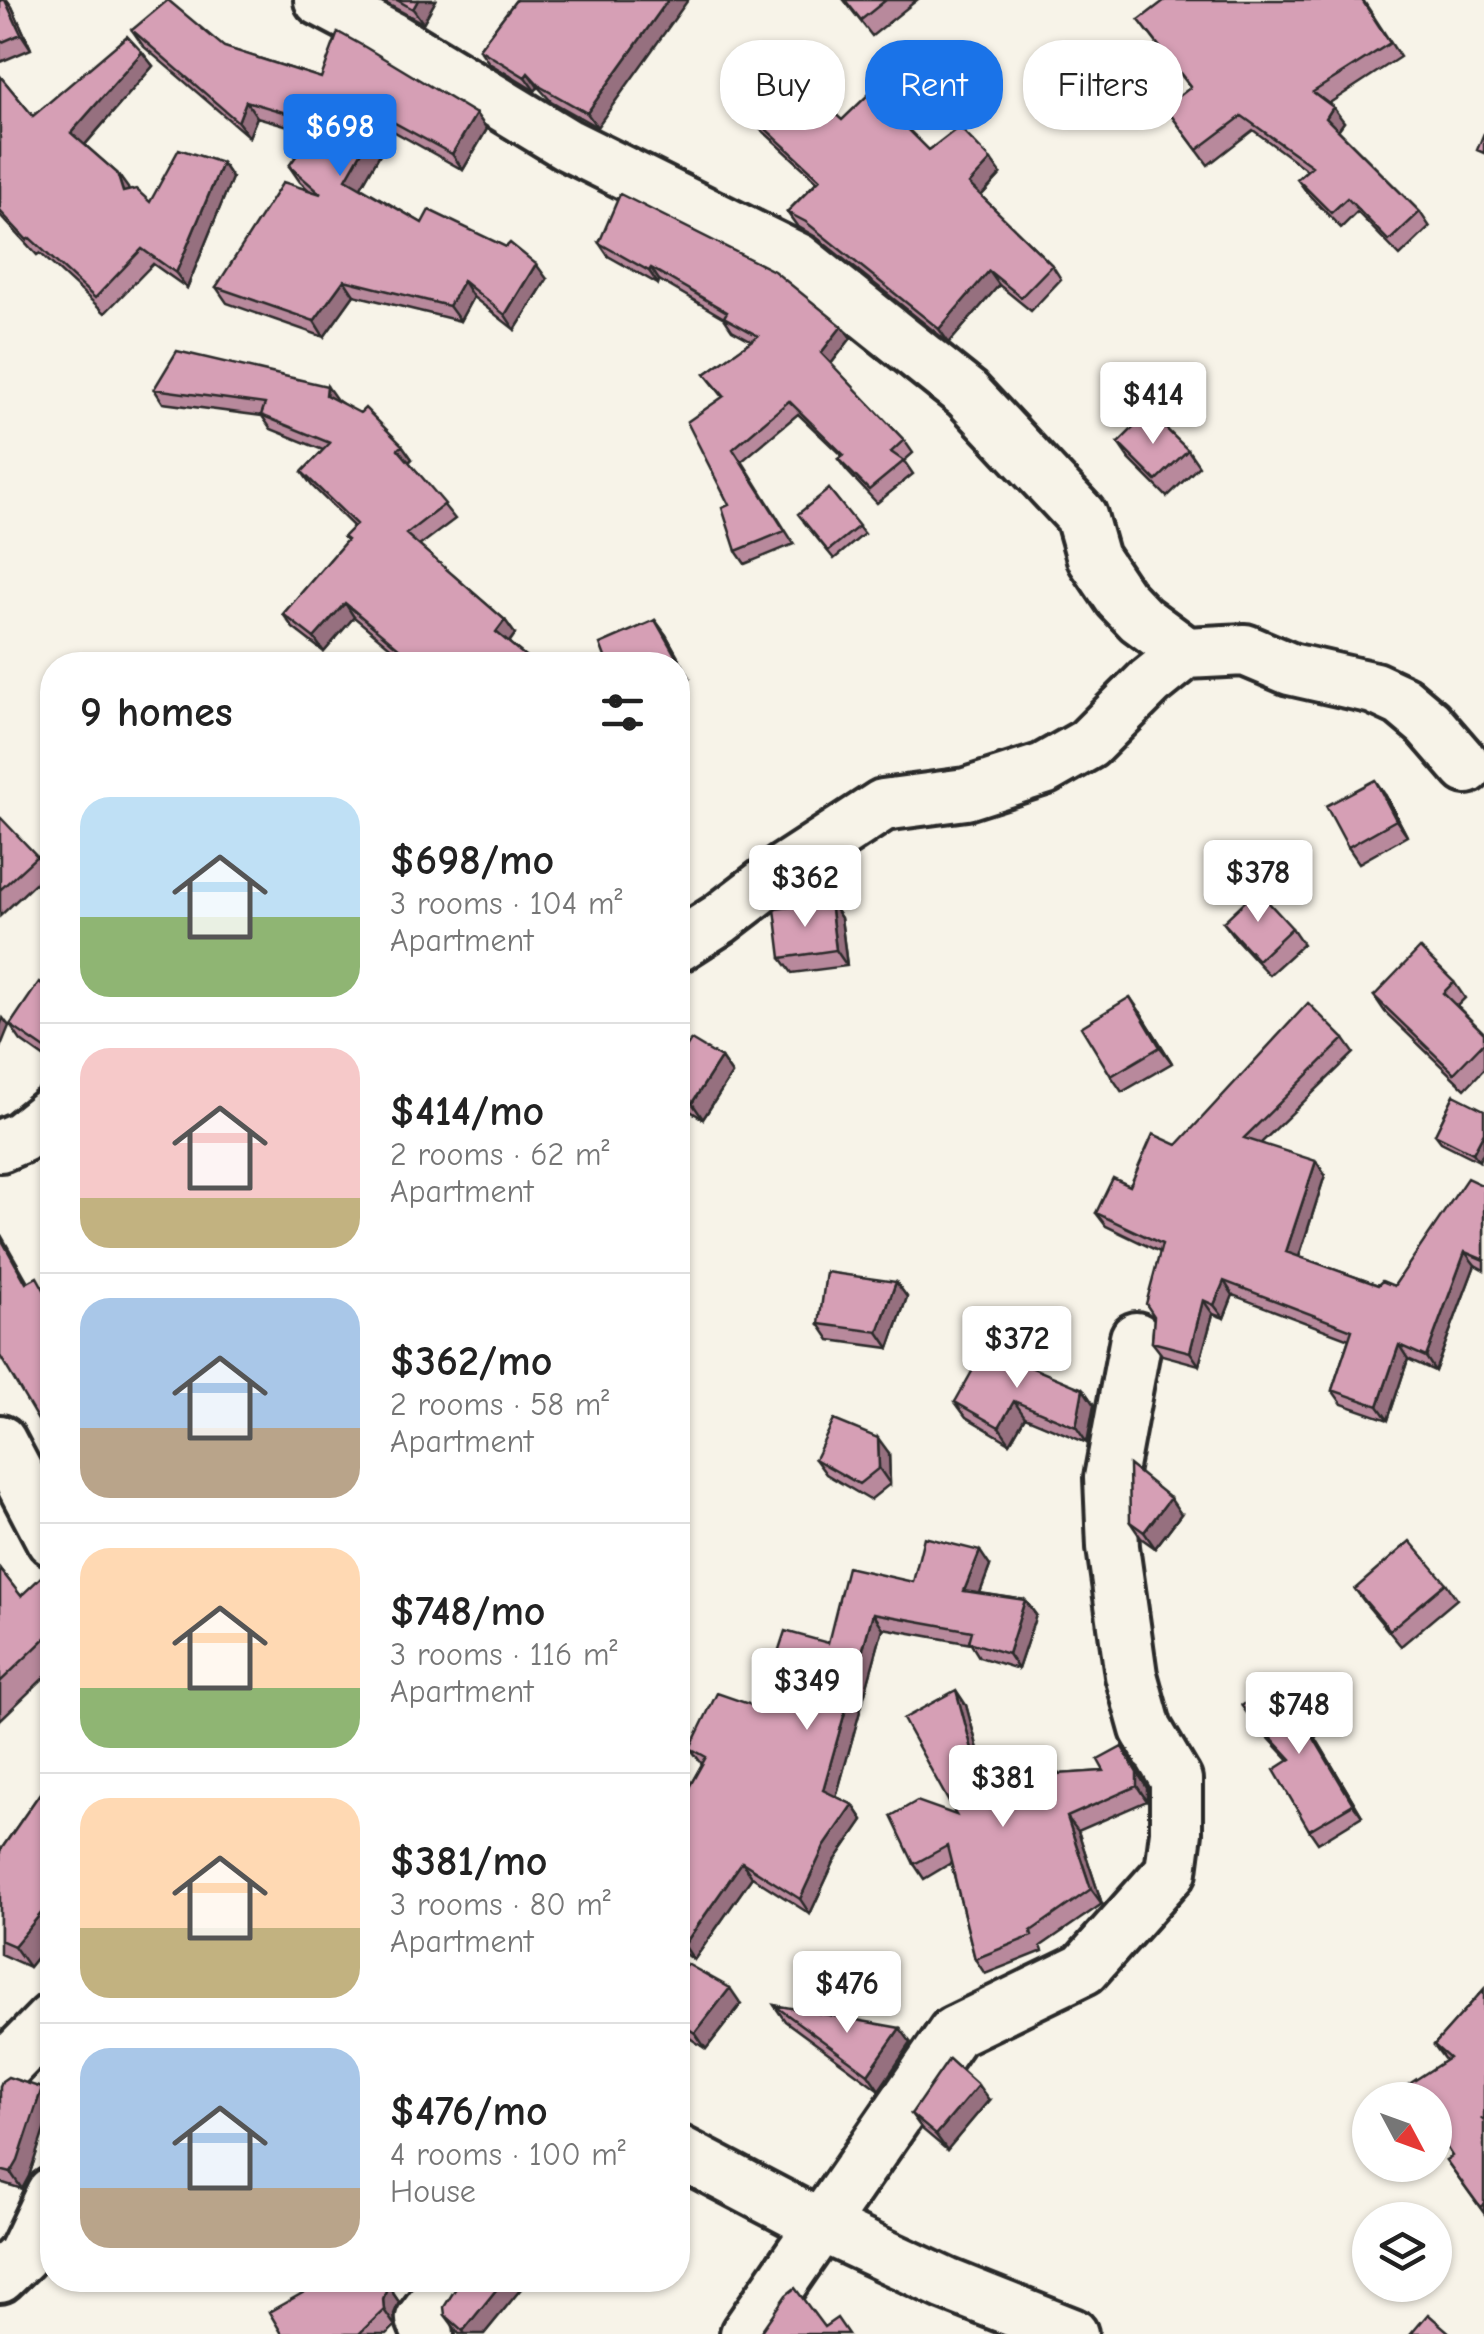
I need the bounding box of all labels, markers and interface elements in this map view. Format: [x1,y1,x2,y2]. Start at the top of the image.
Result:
chip: Buy [720,40,845,130]
chip: Rent [865,40,1003,130]
chip: Filters [1023,40,1183,130]
pin: $698 [281,94,399,179]
text: $698 [305,108,375,145]
pin: $414 [1094,362,1212,447]
text: $414 [1122,376,1184,413]
icon: filters [595,685,650,740]
text: 9 homes [80,688,233,737]
text: $698/mo [390,836,554,885]
icon: home [160,837,280,957]
pin: $378 [1199,840,1317,925]
pin: $362 [746,845,864,930]
text: $378 [1226,854,1290,891]
text: $362 [771,859,839,896]
text: 3 rooms · 104 m² [390,885,622,922]
text: Apartment [390,922,533,959]
text: $414/mo [390,1087,544,1136]
icon: home [160,1088,280,1208]
text: 2 rooms · 62 m² [390,1136,609,1173]
text: Apartment [390,1173,533,1210]
pin: $372 [958,1306,1076,1391]
text: $372 [984,1320,1050,1357]
text: $362/mo [390,1337,552,1386]
icon: home [160,1338,280,1458]
text: 2 rooms · 58 m² [390,1386,609,1423]
text: Apartment [390,1423,533,1460]
text: $748/mo [390,1587,546,1636]
icon: home [160,1588,280,1708]
text: 3 rooms · 116 m² [390,1636,618,1673]
pin: $349 [748,1648,866,1733]
text: $349 [774,1662,840,1699]
pin: $748 [1240,1672,1358,1757]
text: Apartment [390,1673,533,1710]
text: $748 [1268,1686,1330,1723]
pin: $381 [944,1745,1062,1830]
text: $381 [971,1759,1035,1796]
text: $381/mo [390,1837,548,1886]
icon: home [160,1838,280,1958]
text: 3 rooms · 80 m² [390,1886,611,1923]
text: Apartment [390,1923,533,1960]
pin: $476 [788,1951,906,2036]
text: $476 [815,1965,879,2002]
north arrow [1352,2082,1452,2182]
map controls [1352,2082,1452,2302]
text: $476/mo [390,2087,548,2136]
icon: home [160,2088,280,2208]
text: 4 rooms · 100 m² [390,2136,626,2173]
text: House [390,2173,476,2210]
button: layers [1352,2202,1452,2302]

